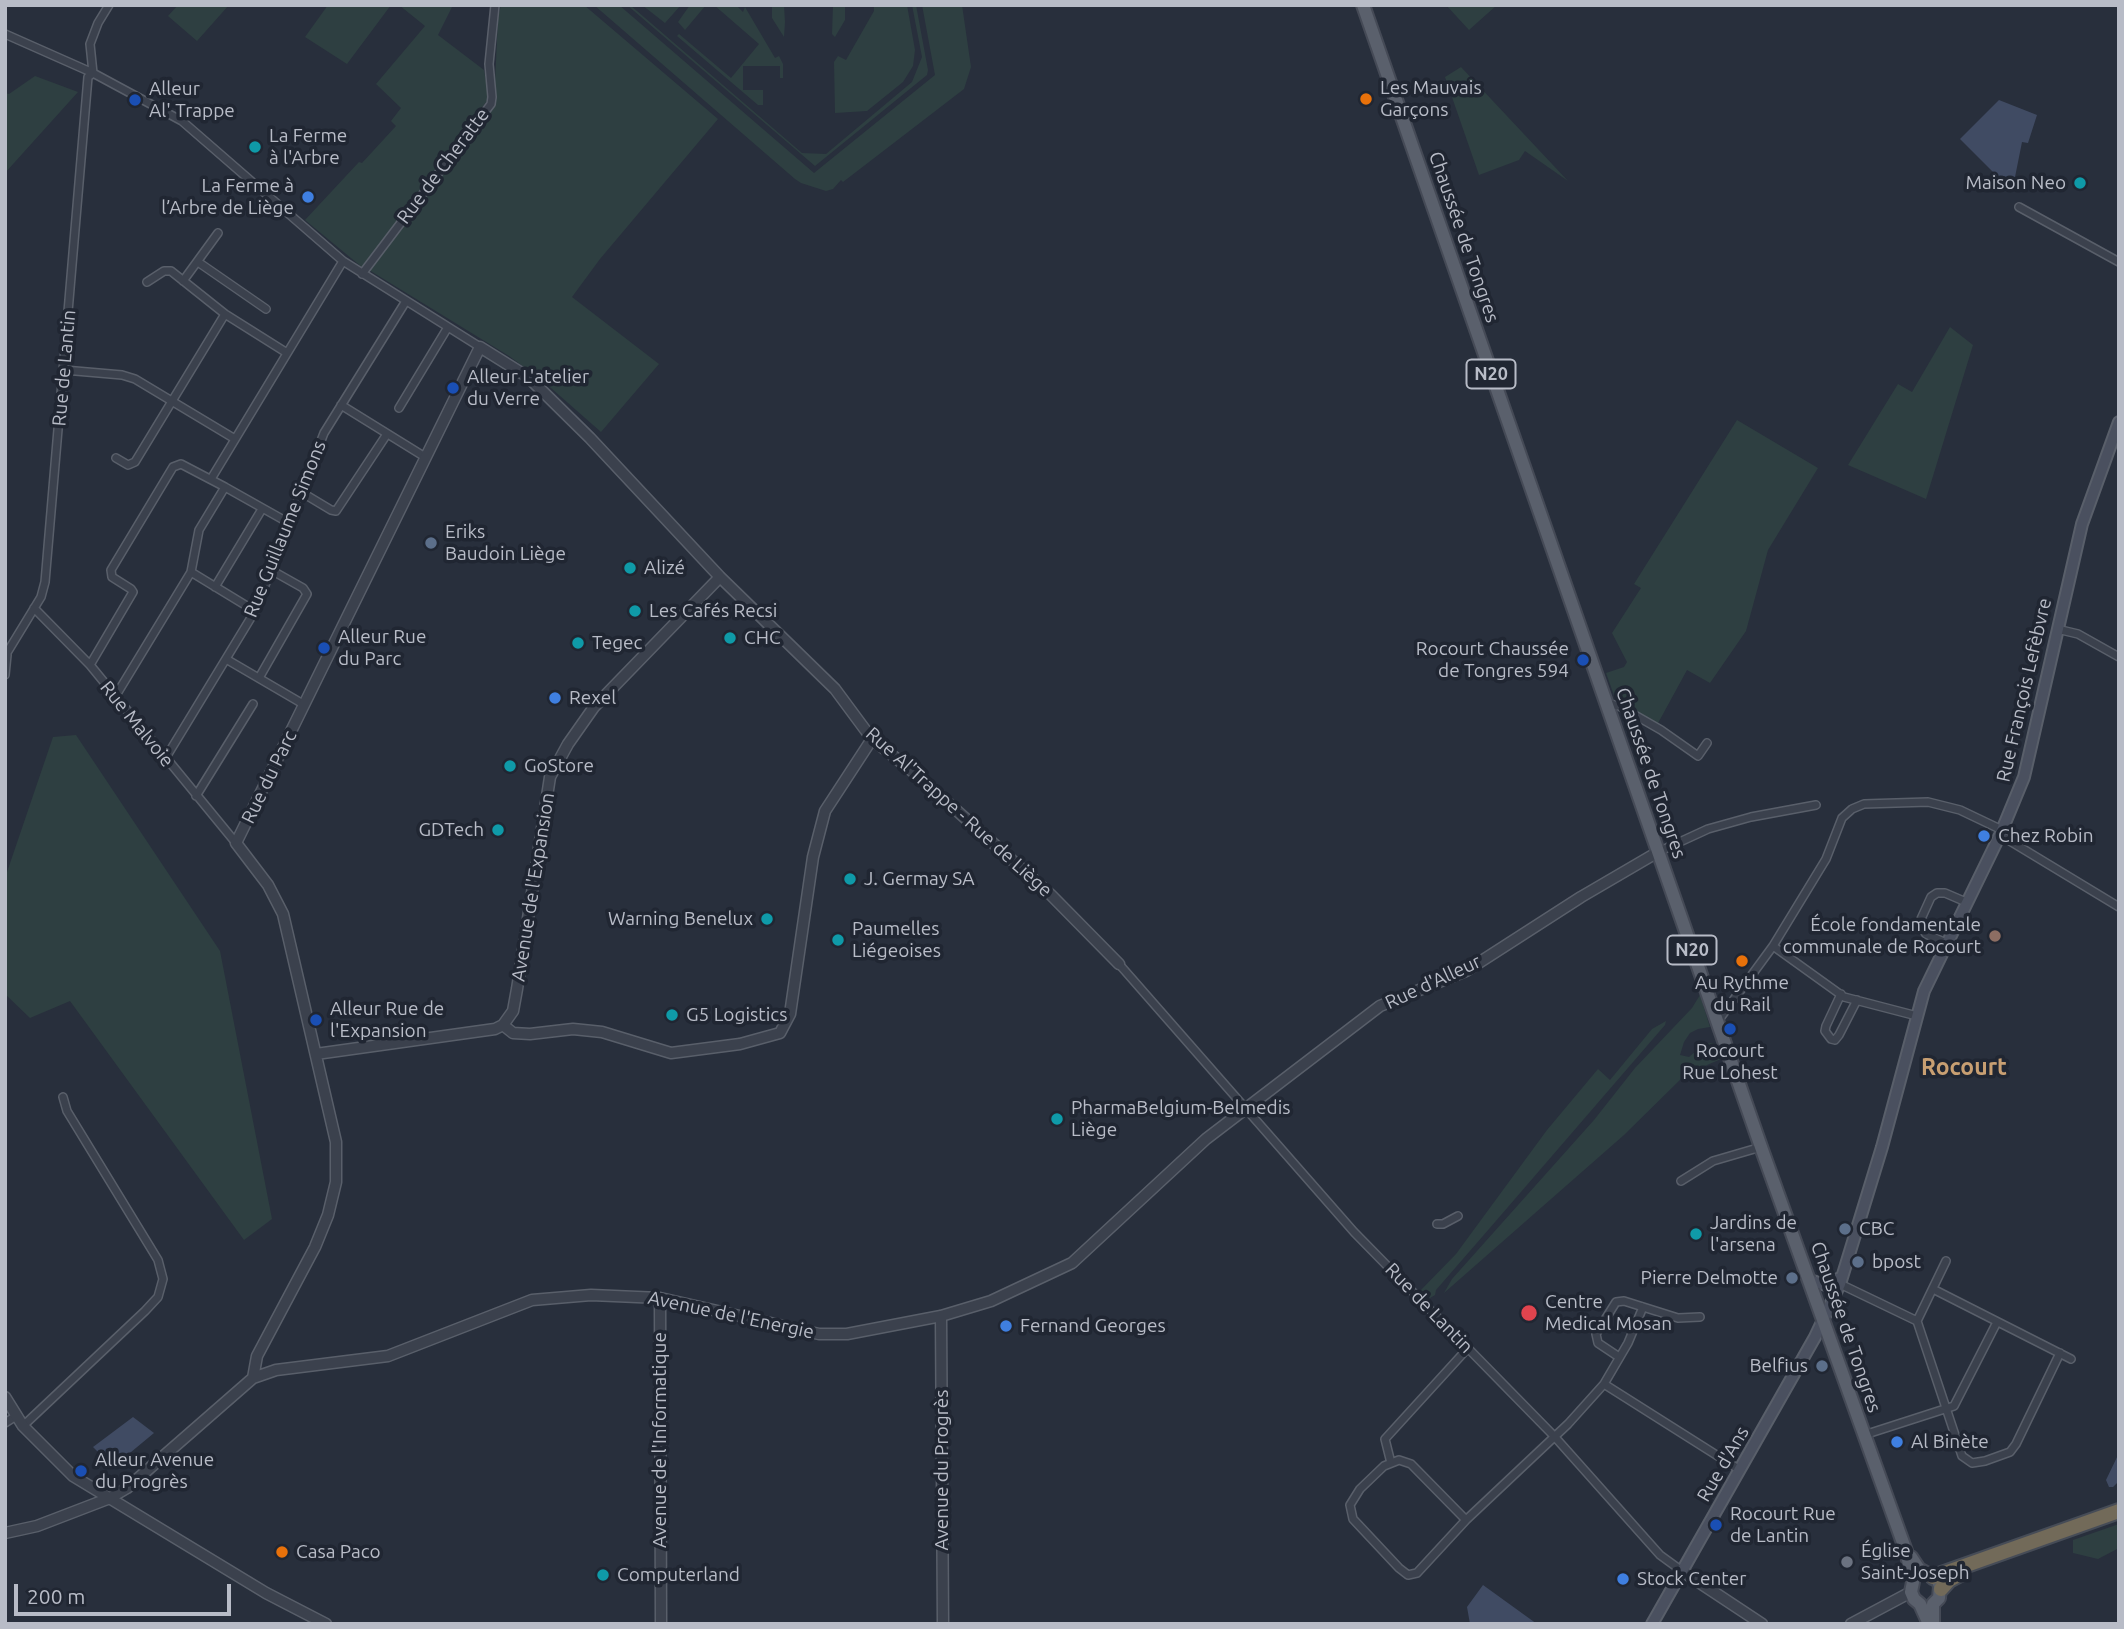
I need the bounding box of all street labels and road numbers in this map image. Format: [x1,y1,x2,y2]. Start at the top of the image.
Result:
street label: Rue de Cheratte [392,104,494,228]
street label: Chaussée de Tongres [1424,149,1504,325]
street label: Rue de Lantin [48,309,80,427]
road number: N20 [1466,360,1516,388]
street label: Rue Guillaume Simons [239,437,331,621]
street label: Rue François Lefèbvre [1992,596,2056,784]
street label: Rue Malvoie [95,676,179,772]
street label: Chaussée de Tongres [1611,685,1691,861]
street label: Rue Al'Trappe - Rue de Liège [861,722,1057,902]
street label: Rue du Parc [237,727,301,827]
street label: Avenue de l'Expansion [507,791,559,983]
road number: N20 [1668,936,1716,965]
street label: Rue d'Alleur [1382,950,1484,1014]
street label: Chaussée de Tongres [1806,1239,1886,1415]
street label: Rue de Lantin [1380,1258,1478,1358]
street label: Avenue de l'Energie [646,1286,816,1344]
street label: Avenue de l'Informatique [649,1332,671,1548]
street label: Avenue du Progrès [931,1389,953,1551]
street label: Rue d'Ans [1692,1422,1754,1506]

